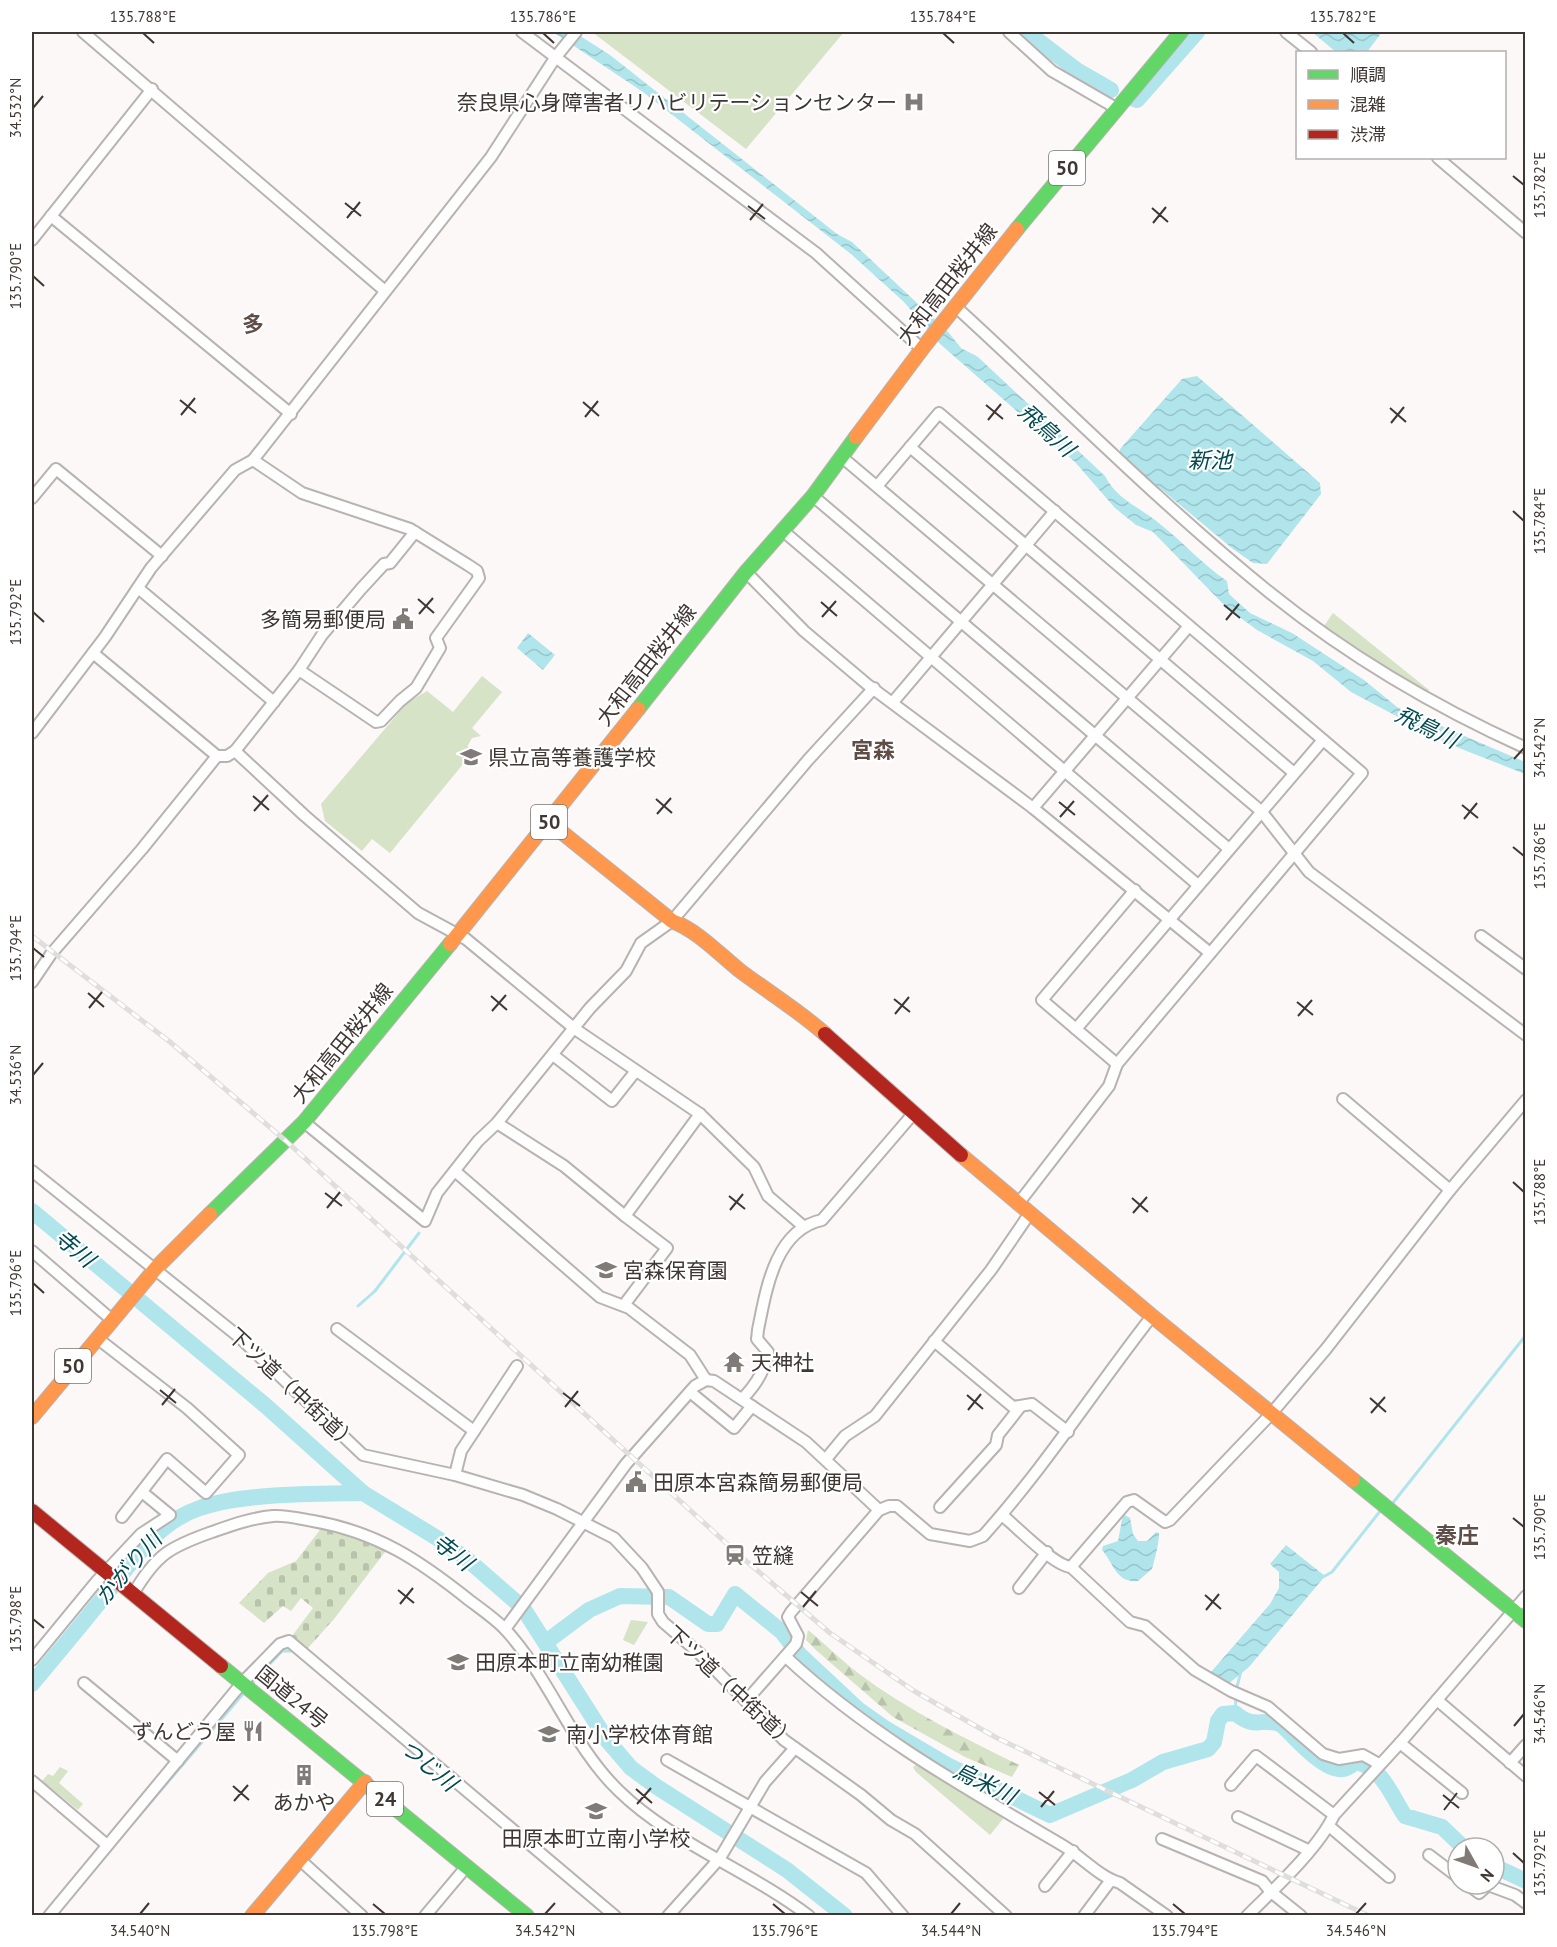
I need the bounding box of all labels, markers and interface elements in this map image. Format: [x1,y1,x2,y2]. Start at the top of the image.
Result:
text: 135.788°E [110,7,176,26]
text: 135.786°E [510,7,576,26]
text: 135.784°E [910,7,976,26]
text: 135.782°E [1310,7,1376,26]
legend [1296,51,1506,159]
text: 順調 [1350,63,1386,86]
text: 34.532°N [6,78,25,138]
place label: 奈良県心身障害者リハビリテーションセンター [456,89,897,116]
hospital icon: 奈良県心身障害者リハビリテーションセンター [902,90,926,114]
text: 混雑 [1350,93,1386,116]
text: 渋滞 [1350,123,1386,146]
road number: 50 [1049,151,1085,185]
text: 135.782°E [1530,152,1549,218]
street label: 大和高田桜井線 [891,218,1003,350]
text: 135.790°E [6,243,25,309]
district label: 多 [242,310,264,338]
water label: 飛鳥川 [1013,398,1082,464]
water label: 新池 [1188,446,1234,474]
text: 135.784°E [1530,488,1549,554]
text: 135.792°E [6,579,25,645]
street label: 大和高田桜井線 [590,599,702,731]
place label: 多簡易郵便局 [260,606,386,633]
public building icon: 多簡易郵便局 [391,607,415,631]
water label: 飛鳥川 [1391,700,1465,755]
text: 34.542°N [1530,718,1549,778]
district label: 宮森 [851,736,895,764]
place label: 県立高等養護学校 [488,744,656,771]
school or university icon: 県立高等養護学校 [459,745,483,769]
road number: 50 [531,805,567,839]
text: 135.786°E [1530,823,1549,889]
text: 135.794°E [6,915,25,981]
street label: 大和高田桜井線 [285,977,399,1109]
text: 34.536°N [6,1045,25,1105]
text: 135.788°E [1530,1159,1549,1225]
water label: 寺川 [49,1223,102,1274]
text: 135.796°E [6,1250,25,1316]
place label: 宮森保育園 [623,1257,728,1284]
school or university icon: 宮森保育園 [594,1258,618,1282]
street label: 下ツ道（中街道） [222,1322,364,1456]
road number: 50 [55,1349,91,1383]
place label: 天神社 [751,1349,814,1376]
temple icon: 天神社 [722,1350,746,1374]
place label: 田原本宮森簡易郵便局 [653,1469,863,1496]
public building icon: 田原本宮森簡易郵便局 [624,1470,648,1494]
text: 135.790°E [1530,1494,1549,1560]
district label: 秦庄 [1435,1521,1479,1549]
water label: かがり川 [89,1524,169,1610]
water label: 寺川 [427,1527,481,1578]
place label: 笠縫 [752,1542,794,1569]
station icon: 笠縫 [723,1543,747,1567]
text: 135.798°E [6,1586,25,1652]
street label: 下ツ道（中街道） [660,1620,802,1754]
place label: 田原本町立南幼稚園 [475,1649,664,1676]
school or university icon: 田原本町立南幼稚園 [446,1650,470,1674]
street label: 国道24号 [250,1659,334,1735]
text: 34.546°N [1530,1684,1549,1744]
place label: ずんどう屋 [132,1718,236,1745]
restaurant icon: ずんどう屋 [241,1719,265,1743]
place label: 南小学校体育館 [566,1721,713,1748]
school or university icon: 南小学校体育館 [537,1722,561,1746]
water label: つじ川 [395,1733,465,1798]
water label: 烏米川 [949,1756,1023,1811]
building icon: あかや [292,1763,316,1787]
road number: 24 [367,1782,403,1816]
place label: あかや [273,1789,336,1816]
school or university icon: 田原本町立南小学校 [584,1799,608,1823]
place label: 田原本町立南小学校 [502,1825,691,1852]
text: 135.792°E [1530,1830,1549,1896]
north arrow [1446,1836,1506,1896]
text: N [1476,1865,1499,1886]
text: 34.540°N [110,1921,170,1940]
text: 135.798°E [352,1921,418,1940]
text: 34.542°N [515,1921,575,1940]
text: 135.796°E [752,1921,818,1940]
text: 34.544°N [921,1921,981,1940]
text: 135.794°E [1152,1921,1218,1940]
text: 34.546°N [1326,1921,1386,1940]

